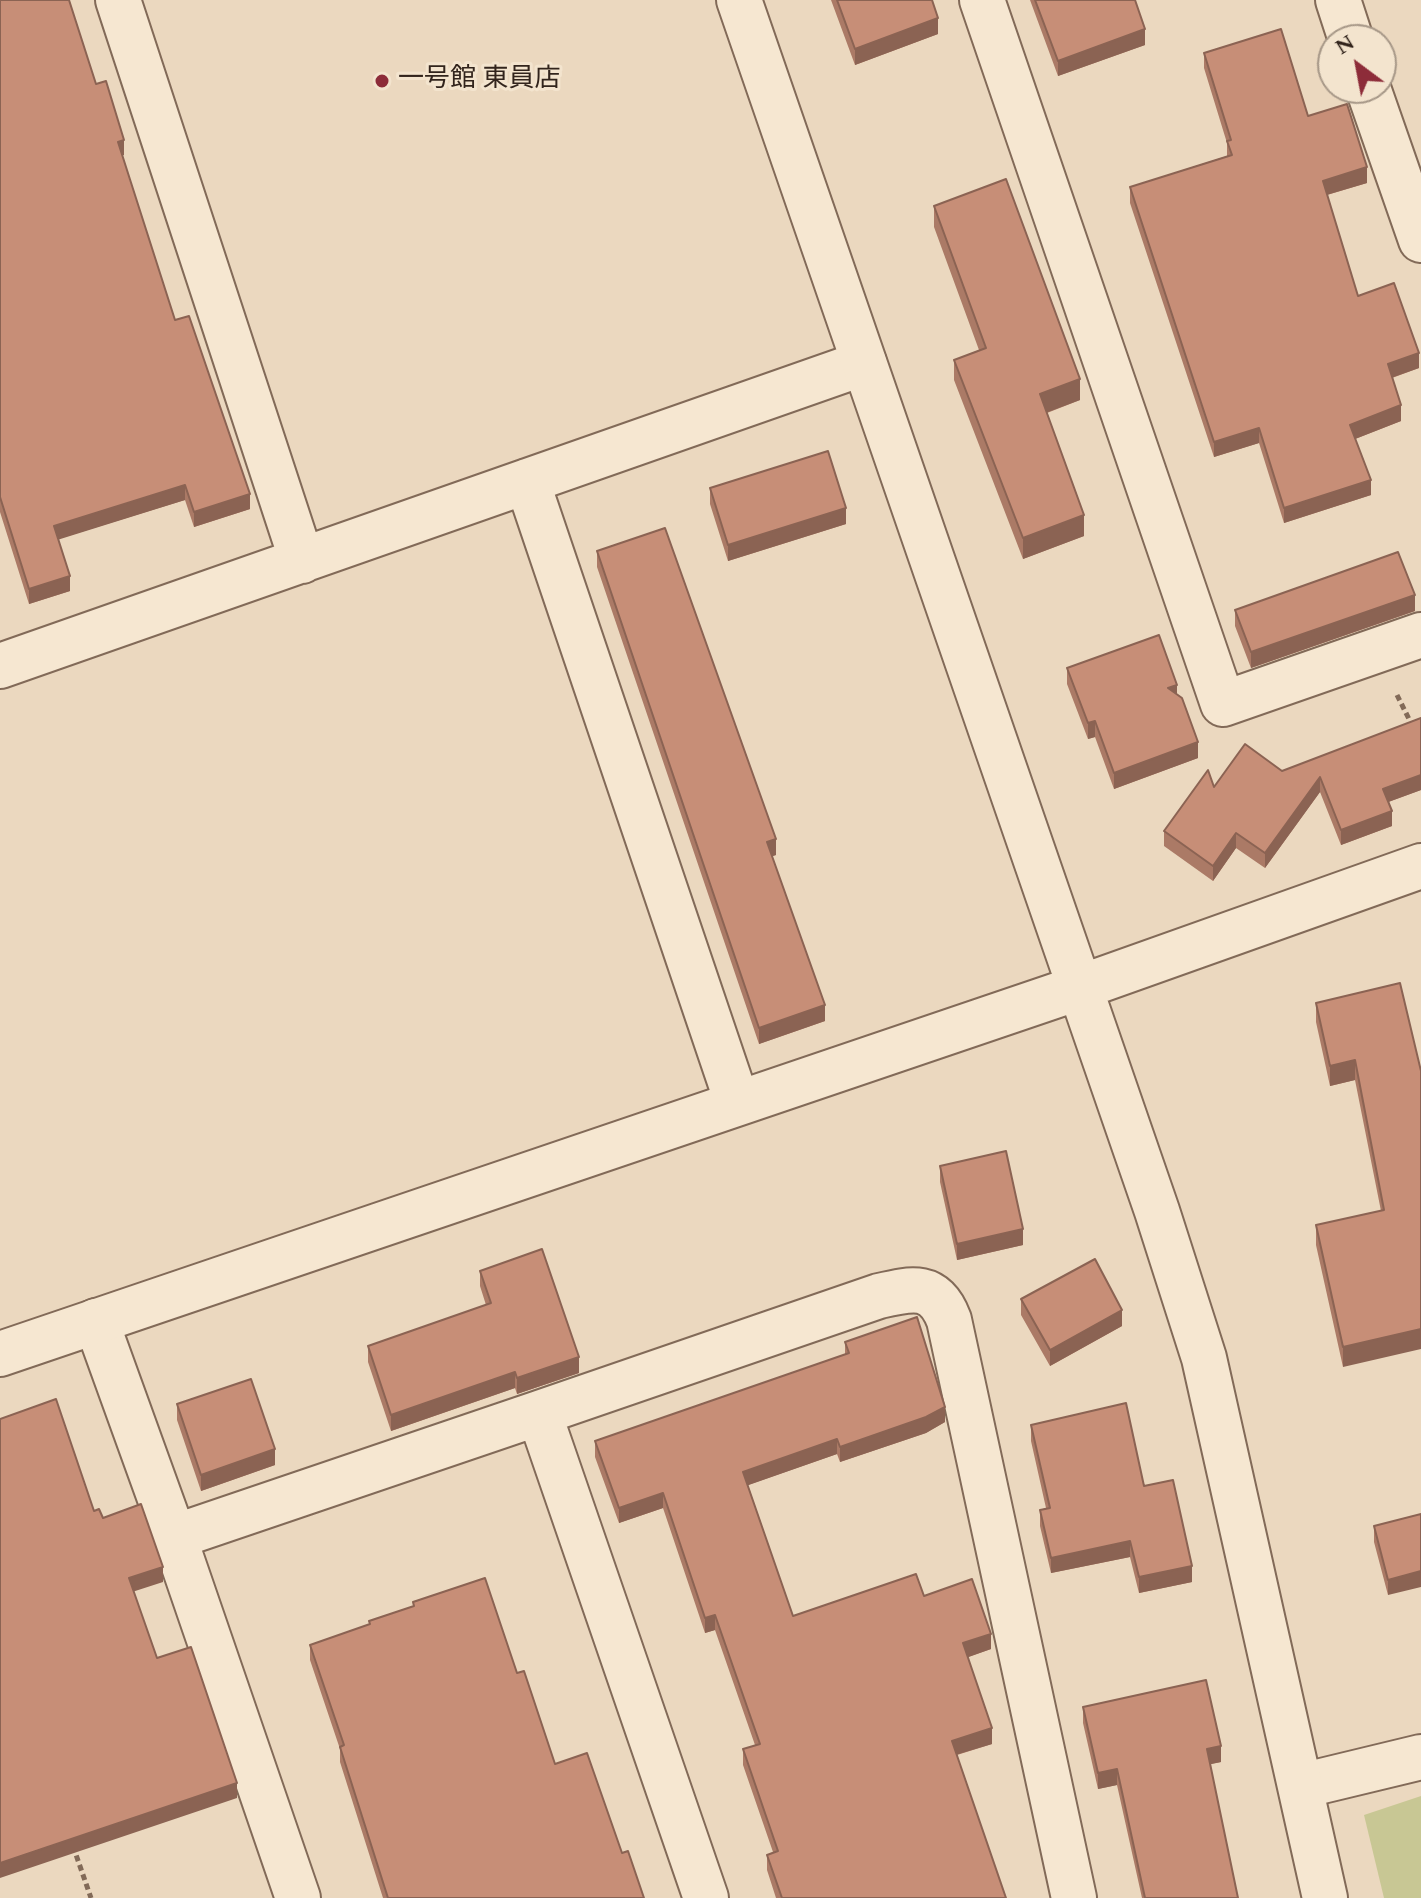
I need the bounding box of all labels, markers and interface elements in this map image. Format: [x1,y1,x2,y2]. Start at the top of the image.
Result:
north arrow [1317,24,1397,104]
text: N [1329,26,1361,64]
place label: 一号館 東員店 [398,65,560,97]
marker: 一号館 東員店 [373,72,391,90]

